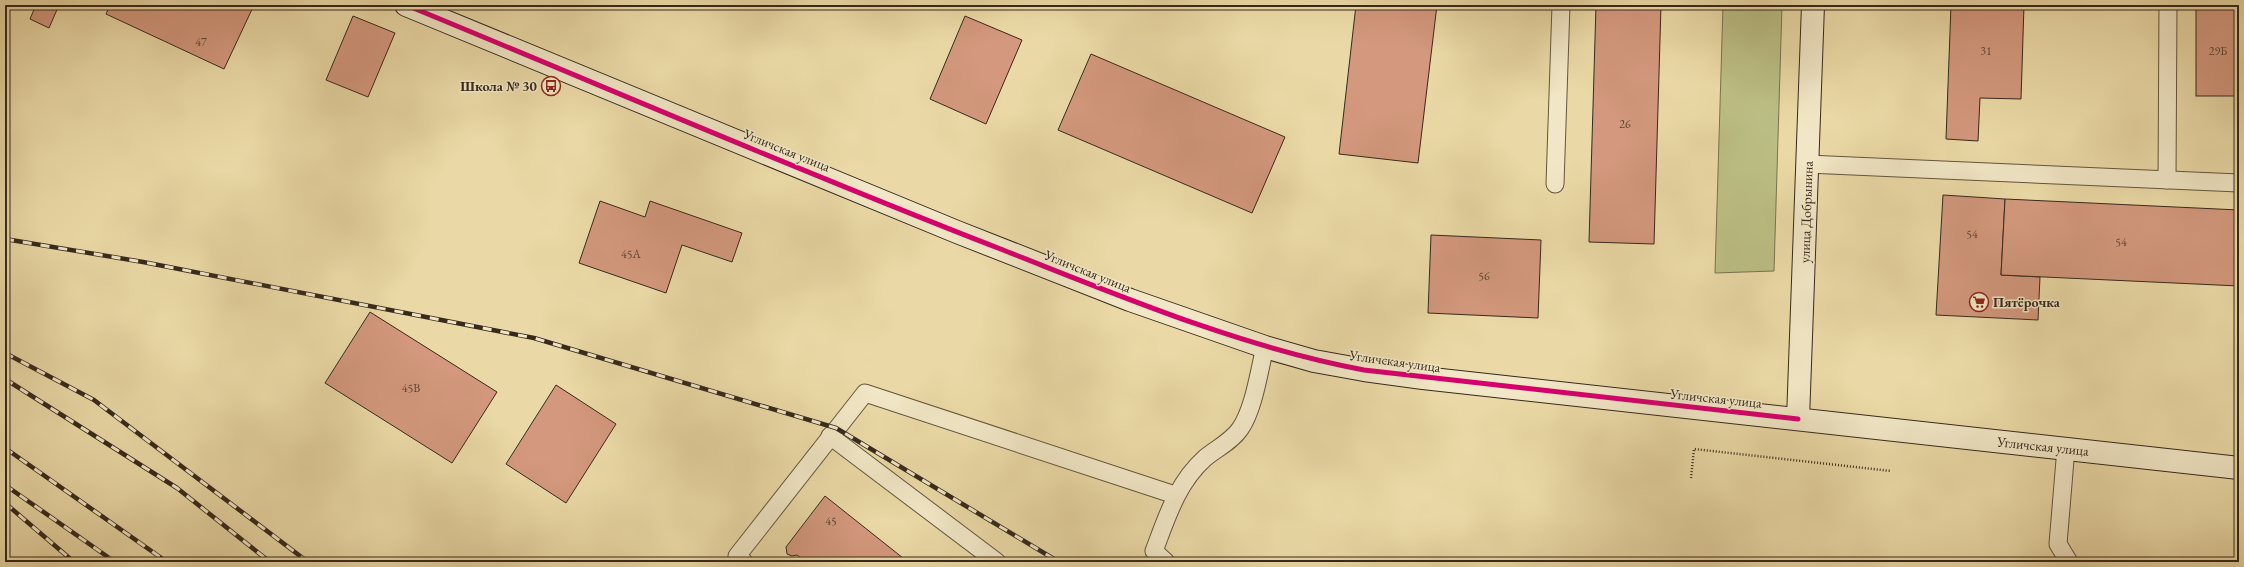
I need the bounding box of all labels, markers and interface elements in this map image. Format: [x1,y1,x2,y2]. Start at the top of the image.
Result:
house number: 47 [195,34,207,50]
house number: 31 [1980,43,1992,59]
house number: 29Б [2209,43,2227,59]
bus stop icon: Школа № 30 [540,75,562,97]
place label: Школа № 30 [460,77,538,95]
house number: 26 [1619,116,1631,132]
street label: Угличская улица [740,124,833,176]
street label: улица Добрынина [1795,160,1817,263]
house number: 54 [1966,226,1978,242]
house number: 54 [2115,234,2127,250]
street label: Угличская улица [1041,245,1134,297]
house number: 45А [621,246,642,262]
house number: 56 [1478,268,1490,284]
supermarket icon: Пятёрочка [1968,291,1990,313]
place label: Пятёрочка [1993,293,2061,311]
street label: Угличская улица [1347,346,1442,376]
house number: 45В [402,380,420,396]
street label: Угличская улица [1668,384,1763,412]
street label: Угличская улица [1995,432,2090,460]
house number: 45 [825,513,837,529]

